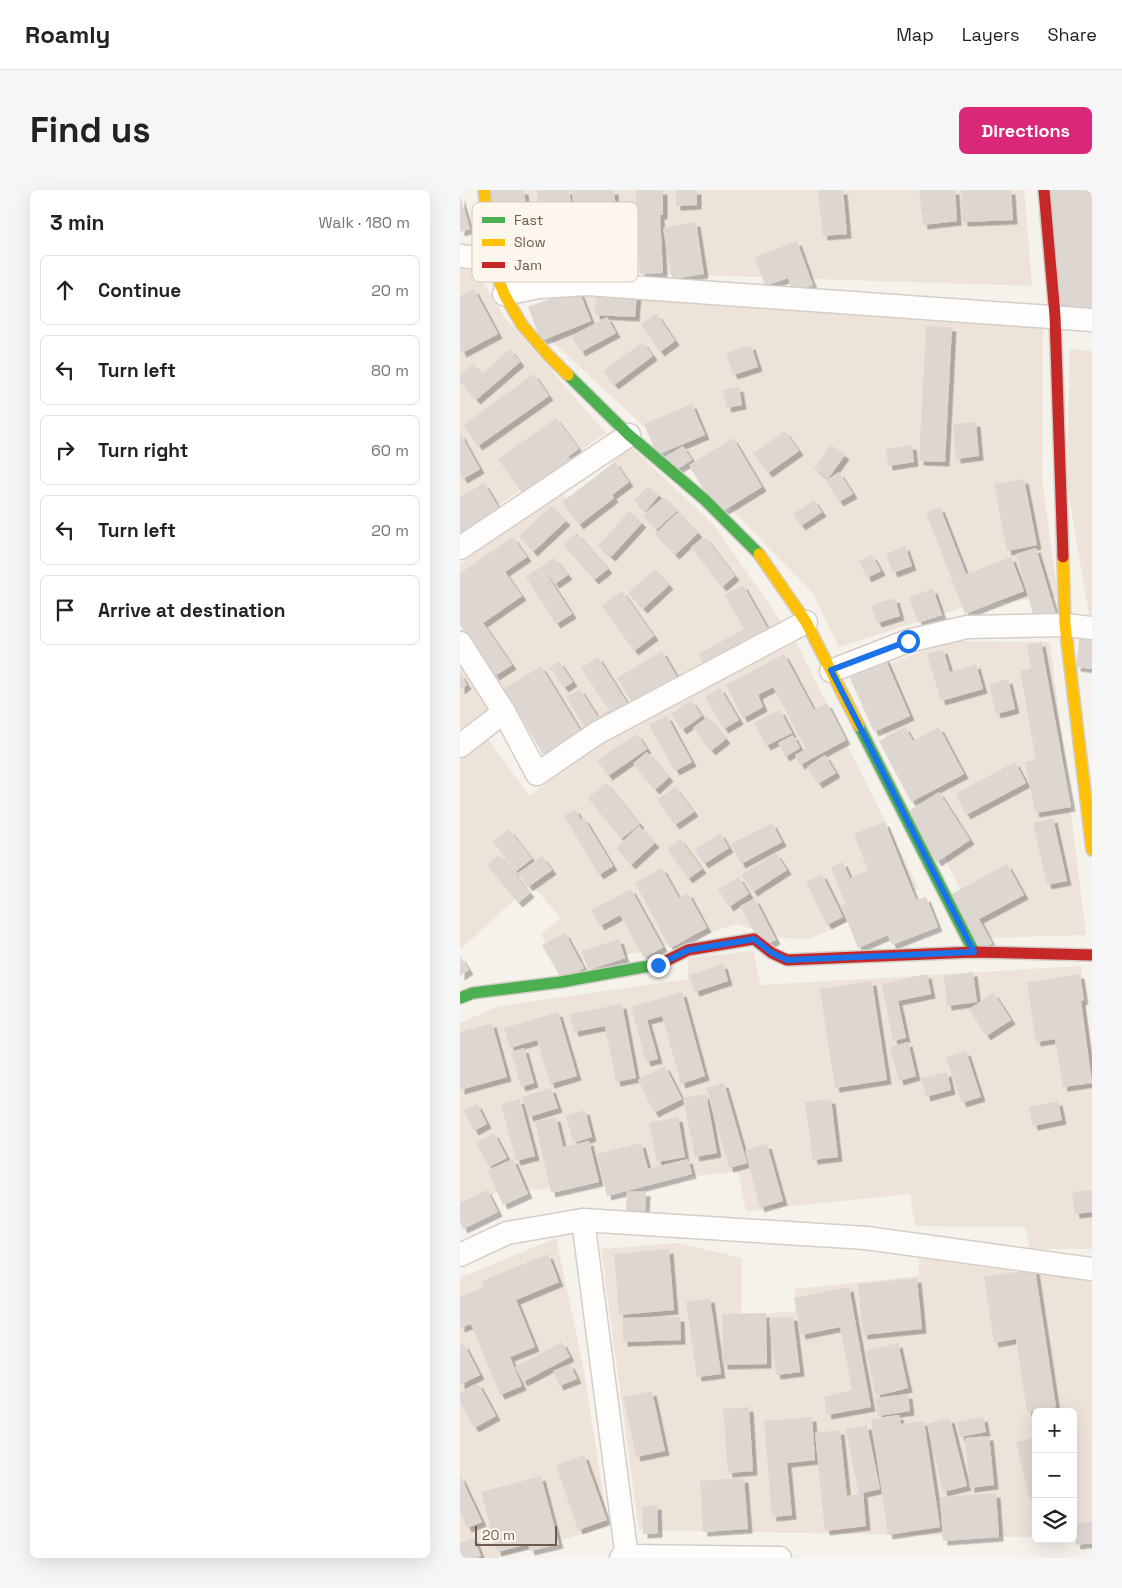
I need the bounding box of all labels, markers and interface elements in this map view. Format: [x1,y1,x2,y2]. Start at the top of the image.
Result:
text: Roamly [25,19,110,50]
text: Map [896,23,934,46]
text: Layers [962,23,1019,46]
text: Share [1047,23,1097,46]
button: Directions [959,107,1092,154]
text: Find us [30,108,151,152]
legend [472,202,638,282]
text: 3 min [50,209,105,236]
text: Fast [514,211,543,229]
text: Walk · 180 m [318,212,410,233]
text: Slow [514,233,546,251]
text: Jam [514,256,542,274]
icon: ahead [51,276,79,304]
text: Continue [98,278,181,303]
text: 20 m [371,280,409,301]
icon: left [51,356,79,384]
text: Turn left [98,358,176,383]
text: 80 m [371,360,409,381]
icon: right [51,436,79,464]
text: Turn right [98,438,188,463]
text: 60 m [371,440,409,461]
icon: left [51,516,79,544]
text: Turn left [98,518,176,543]
text: 20 m [371,520,409,541]
icon: arrive [51,596,79,624]
text: Arrive at destination [98,598,286,623]
route start [897,630,920,653]
route end [647,954,670,977]
map controls [1032,1408,1077,1543]
button: + [1032,1408,1077,1453]
button: − [1032,1453,1077,1498]
button: layers [1032,1498,1077,1543]
scale bar [475,1523,558,1546]
text: 20 m [482,1526,515,1544]

